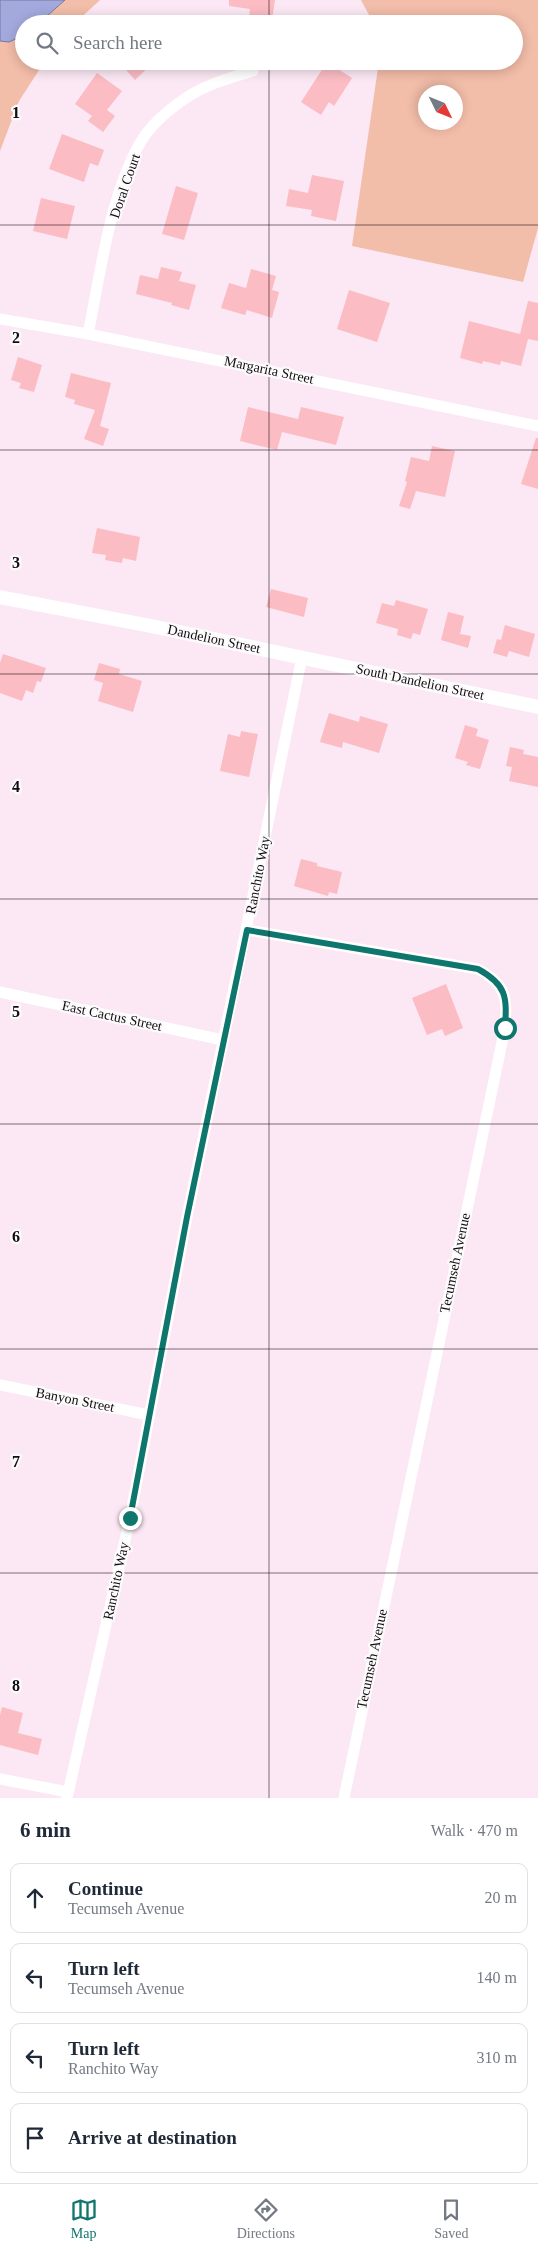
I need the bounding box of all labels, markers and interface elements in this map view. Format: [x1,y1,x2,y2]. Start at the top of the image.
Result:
search box [15,15,523,70]
icon: search [33,29,61,57]
text: Search here [73,32,162,53]
north arrow [418,85,463,130]
text: 1 [12,104,20,121]
street label: Doral Court [107,152,143,220]
text: 2 [12,329,20,346]
street label: Margarita Street [223,353,315,387]
text: 3 [12,554,20,571]
street label: Dandelion Street [166,622,262,656]
street label: South Dandelion Street [355,661,486,703]
text: 4 [12,778,20,795]
street label: Ranchito Way [243,835,273,915]
street label: East Cactus Street [61,998,163,1034]
text: 5 [12,1003,20,1020]
route start [494,1017,517,1040]
street label: Tecumseh Avenue [437,1212,473,1314]
text: 6 [12,1228,20,1245]
street label: Banyon Street [34,1385,116,1415]
text: 7 [12,1453,20,1470]
route end [119,1507,142,1530]
street label: Ranchito Way [100,1541,132,1621]
street label: Tecumseh Avenue [354,1608,390,1710]
text: 8 [12,1677,20,1694]
text: 6 min [20,1818,71,1842]
text: Walk · 470 m [431,1822,518,1839]
text: Continue [68,1878,143,1899]
icon: ahead [21,1884,49,1912]
text: 20 m [485,1889,517,1906]
text: Tecumseh Avenue [68,1900,184,1917]
text: Turn left [68,1958,140,1979]
icon: left [21,1964,49,1992]
text: 140 m [477,1969,517,1986]
text: Tecumseh Avenue [68,1980,184,1997]
text: Turn left [68,2038,140,2059]
icon: left [21,2044,49,2072]
text: 310 m [477,2049,517,2066]
text: Ranchito Way [68,2060,158,2077]
icon: arrive [21,2124,49,2152]
text: Arrive at destination [68,2127,237,2148]
tab: Map [70,2196,98,2242]
tab: Directions [237,2196,295,2242]
tab: Saved [434,2196,468,2242]

